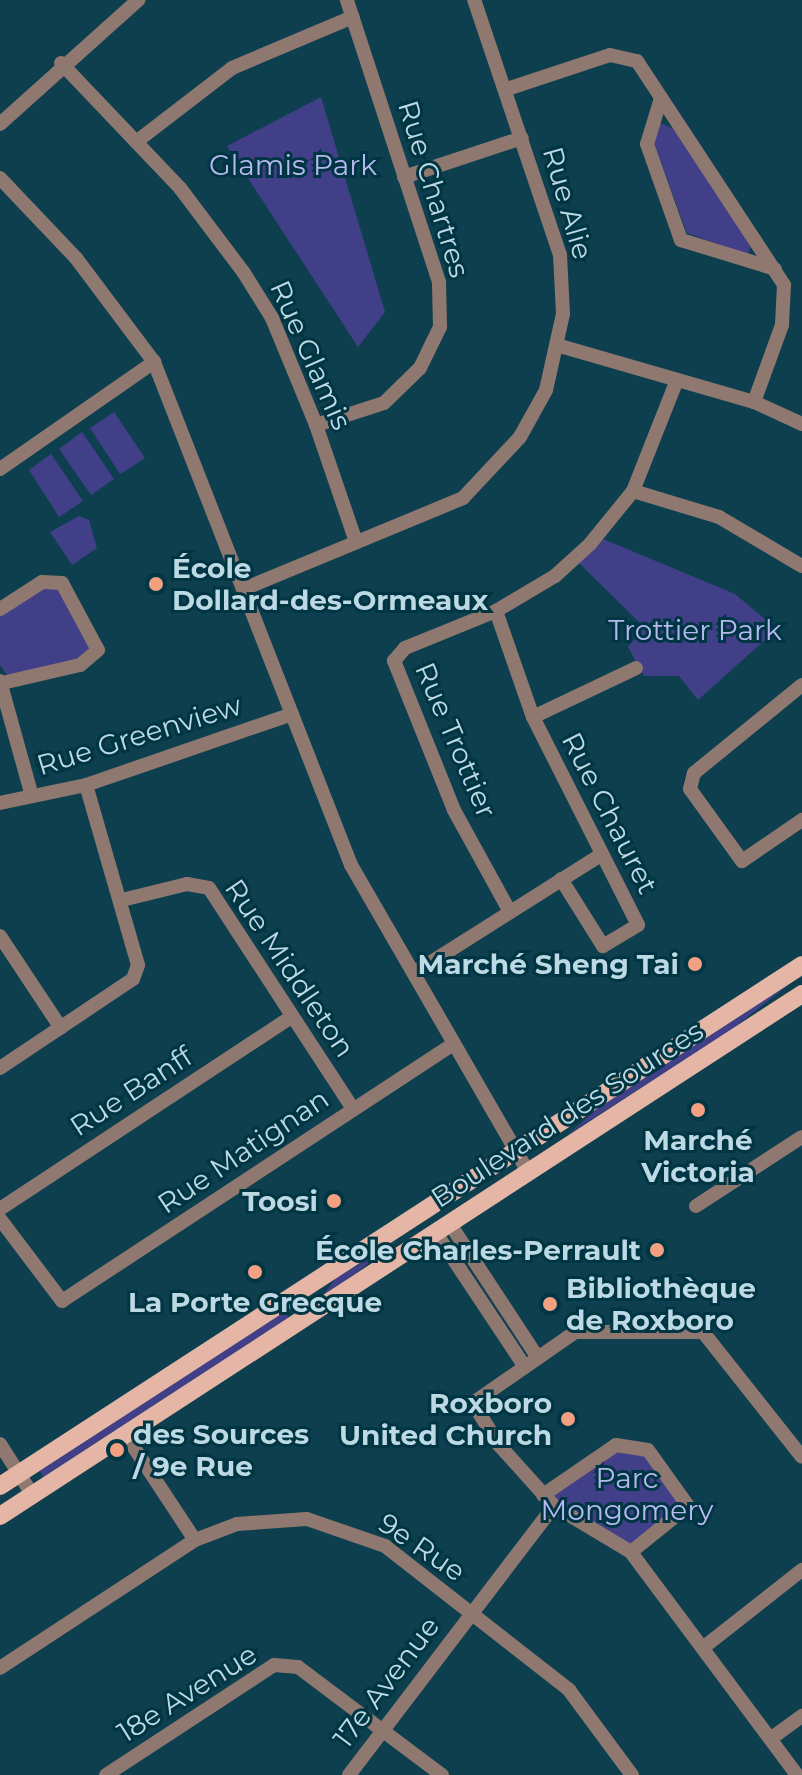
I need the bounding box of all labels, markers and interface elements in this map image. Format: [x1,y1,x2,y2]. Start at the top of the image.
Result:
street label: Rue Chartres [391,97,477,281]
street label: Rue Alie [536,143,600,263]
park label: Glamis Park [209,148,377,182]
street label: Rue Glamis [263,275,359,435]
place label: École Dollard-des-Ormeaux [172,551,488,617]
marker: École Dollard-des-Ormeaux [147,575,165,593]
park label: Trottier Park [608,613,782,647]
street label: Rue Trottier [408,657,504,823]
street label: Rue Greenview [33,688,245,782]
street label: Rue Chauret [555,727,665,899]
street label: Rue Middleton [218,873,362,1063]
place label: Marché Sheng Tai [417,947,679,981]
marker: Marché Sheng Tai [686,955,704,973]
street label: Boulevard des Sources [425,1013,709,1215]
street label: Rue Banff [64,1039,198,1143]
street label: Rue Matignan [151,1081,335,1221]
marker: Marché Victoria [689,1101,707,1119]
place label: Marché Victoria [641,1123,755,1189]
place label: Toosi [242,1184,318,1218]
marker: Toosi [325,1192,343,1210]
place label: École Charles-Perrault [315,1233,641,1267]
marker: École Charles-Perrault [648,1241,666,1259]
marker: La Porte Grecque [246,1263,264,1281]
place label: Bibliothèque de Roxboro [566,1271,756,1337]
place label: La Porte Grecque [128,1285,382,1319]
marker: Bibliothèque de Roxboro [541,1295,559,1313]
place label: Roxboro United Church [339,1386,552,1452]
marker: Roxboro United Church [559,1410,577,1428]
place label: des Sources / 9e Rue [133,1417,309,1483]
marker: des Sources / 9e Rue [108,1441,126,1459]
park label: Parc Mongomery [541,1461,713,1527]
street label: 9e Rue [372,1506,472,1588]
street label: 17e Avenue [326,1610,446,1754]
street label: 18e Avenue [111,1637,263,1749]

